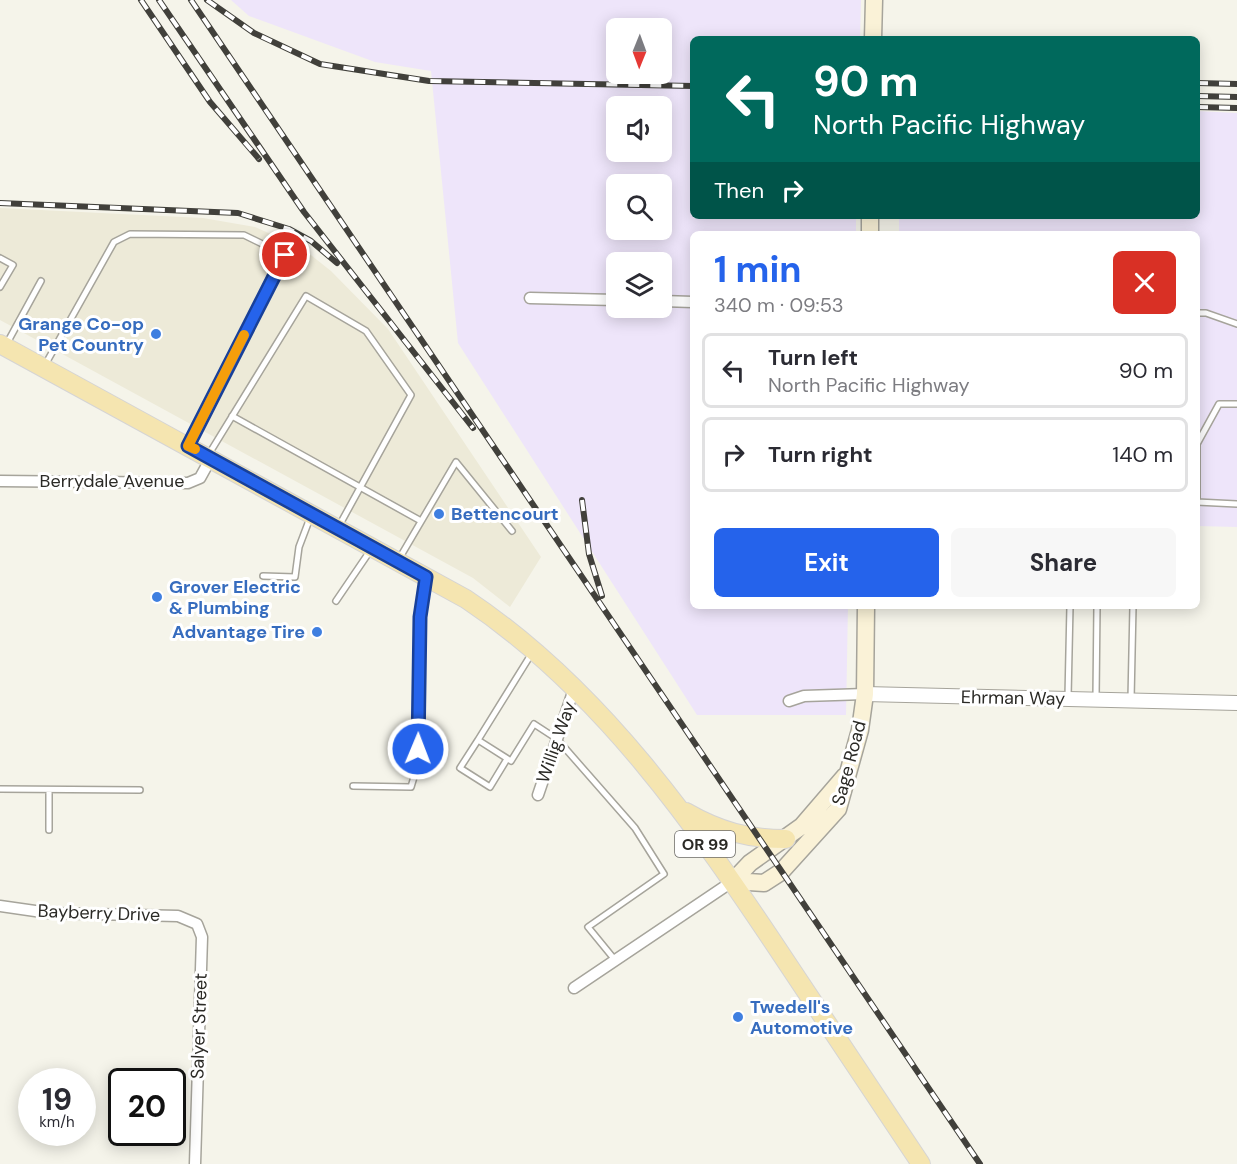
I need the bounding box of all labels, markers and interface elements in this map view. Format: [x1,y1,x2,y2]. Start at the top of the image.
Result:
north arrow [606,18,672,84]
map controls [606,18,672,318]
text: 90 m [813,54,919,109]
icon: left [714,60,792,138]
button: sound [606,96,672,162]
text: North Pacific Highway [813,107,1085,142]
button: search [606,174,672,240]
icon: right [776,174,809,207]
text: Then [714,176,764,205]
pin [259,229,310,280]
icon: arrive [268,238,301,271]
text: 1 min [714,246,802,293]
button: close [1113,251,1176,314]
button: layers [606,252,672,318]
text: 340 m · 09:53 [714,292,844,318]
place label: Grange Co-op Pet Country [18,312,144,357]
marker: Grange Co-op Pet Country [149,327,163,341]
text: Turn left [768,343,858,372]
icon: left [717,354,750,387]
text: 90 m [1119,356,1173,385]
text: North Pacific Highway [768,372,970,398]
icon: right [717,438,750,471]
text: Turn right [768,440,873,469]
text: 140 m [1112,440,1173,469]
street label: Berrydale Avenue [40,469,184,493]
place label: Bettencourt [451,502,559,526]
marker: Bettencourt [432,507,446,521]
button: Exit [714,528,939,597]
button: Share [951,528,1176,597]
place label: Grover Electric & Plumbing [169,575,301,620]
marker: Grover Electric & Plumbing [150,590,164,604]
place label: Advantage Tire [172,620,305,644]
marker: Advantage Tire [310,625,324,639]
street label: Ehrman Way [961,685,1065,711]
street label: Willig Way [531,698,581,786]
position arrow [386,717,450,781]
street label: Sage Road [826,718,872,808]
road number: OR 99 [675,831,735,857]
street label: Bayberry Drive [37,899,161,927]
street label: Salyer Street [185,973,213,1079]
place label: Twedell's Automotive [750,995,853,1040]
marker: Twedell's Automotive [731,1010,745,1024]
speed limit sign: 20 [108,1068,186,1146]
text: 19 [42,1080,72,1119]
text: km/h [39,1112,75,1132]

